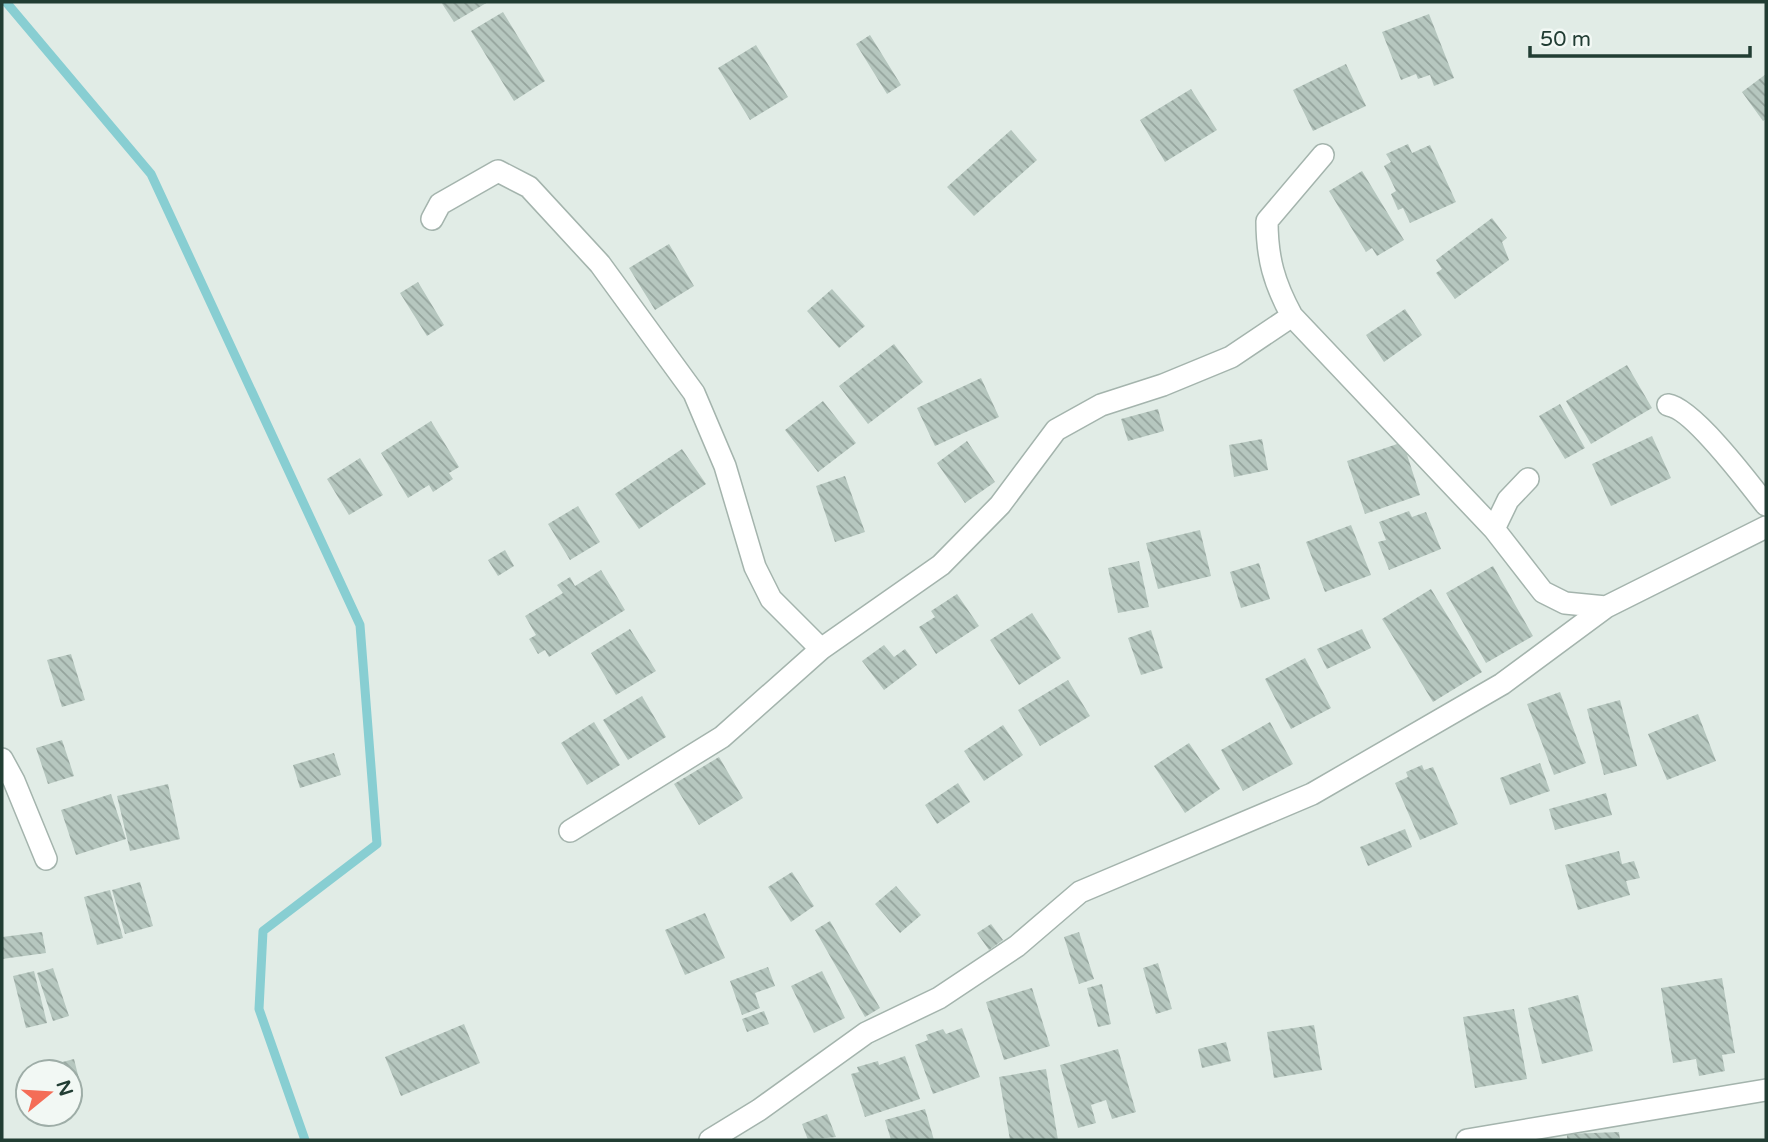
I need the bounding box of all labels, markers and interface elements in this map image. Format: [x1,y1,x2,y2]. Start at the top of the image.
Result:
scale bar [1530,14,1750,58]
text: 50 m [1540,27,1591,52]
north arrow [14,1058,84,1128]
text: N [51,1077,77,1099]

